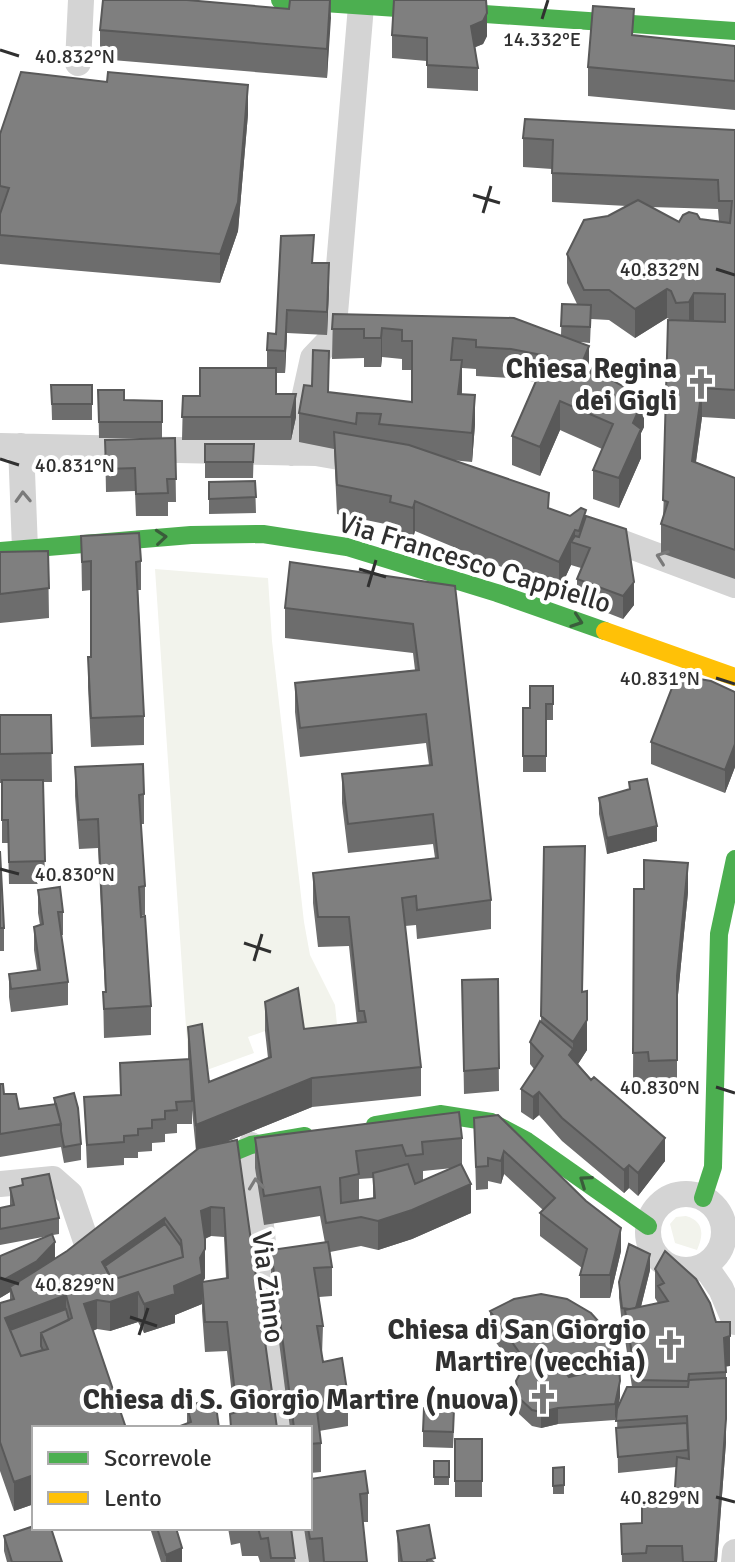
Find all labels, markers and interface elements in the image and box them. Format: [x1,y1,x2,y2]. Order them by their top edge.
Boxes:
text: 14.332°E [503,27,581,52]
text: 40.832°N [35,44,115,69]
text: 40.832°N [620,257,700,282]
place label: Chiesa Regina dei Gigli [506,352,677,418]
church icon: Chiesa Regina dei Gigli [684,367,718,401]
text: 40.831°N [35,453,115,478]
one-way arrow [15,490,32,503]
street label: Via Francesco Cappiello [334,505,615,621]
one-way arrow [155,529,168,546]
one-way arrow [656,550,670,567]
one-way arrow [569,611,583,627]
text: 40.831°N [620,666,700,691]
text: 40.830°N [35,862,115,887]
text: 40.830°N [620,1075,700,1100]
one-way arrow [579,1176,593,1191]
one-way arrow [248,1177,265,1191]
street label: Via Zinno [244,1229,292,1345]
text: 40.829°N [35,1272,115,1297]
place label: Chiesa di San Giorgio Martire (vecchia) [388,1313,646,1379]
church icon: Chiesa di San Giorgio Martire (vecchia) [653,1328,687,1362]
church icon: Chiesa di S. Giorgio Martire (nuova) [526,1382,560,1416]
place label: Chiesa di S. Giorgio Martire (nuova) [83,1383,519,1417]
legend [32,1426,312,1530]
text: Scorrevole [104,1443,212,1473]
text: Lento [104,1483,162,1513]
text: 40.829°N [620,1485,700,1510]

